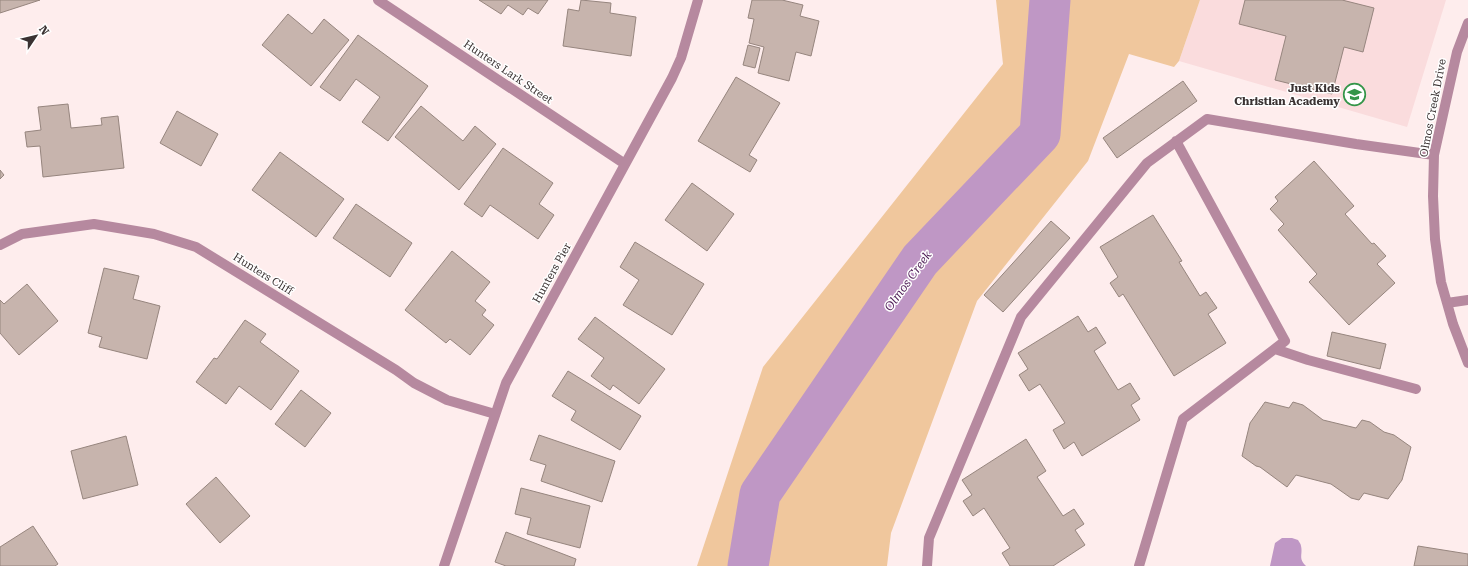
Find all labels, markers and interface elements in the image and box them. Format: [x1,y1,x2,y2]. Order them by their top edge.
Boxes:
north arrow [16,16,56,56]
text: N [36,23,52,38]
street label: Hunters Lark Street [461,37,555,107]
street label: Olmos Creek Drive [1417,58,1449,158]
school or university icon: Just Kids Christian Academy [1342,81,1368,107]
place label: Just Kids Christian Academy [1234,82,1340,108]
street label: Hunters Pier [530,240,574,305]
water label: Olmos Creek [881,248,935,314]
street label: Hunters Cliff [231,250,296,298]

